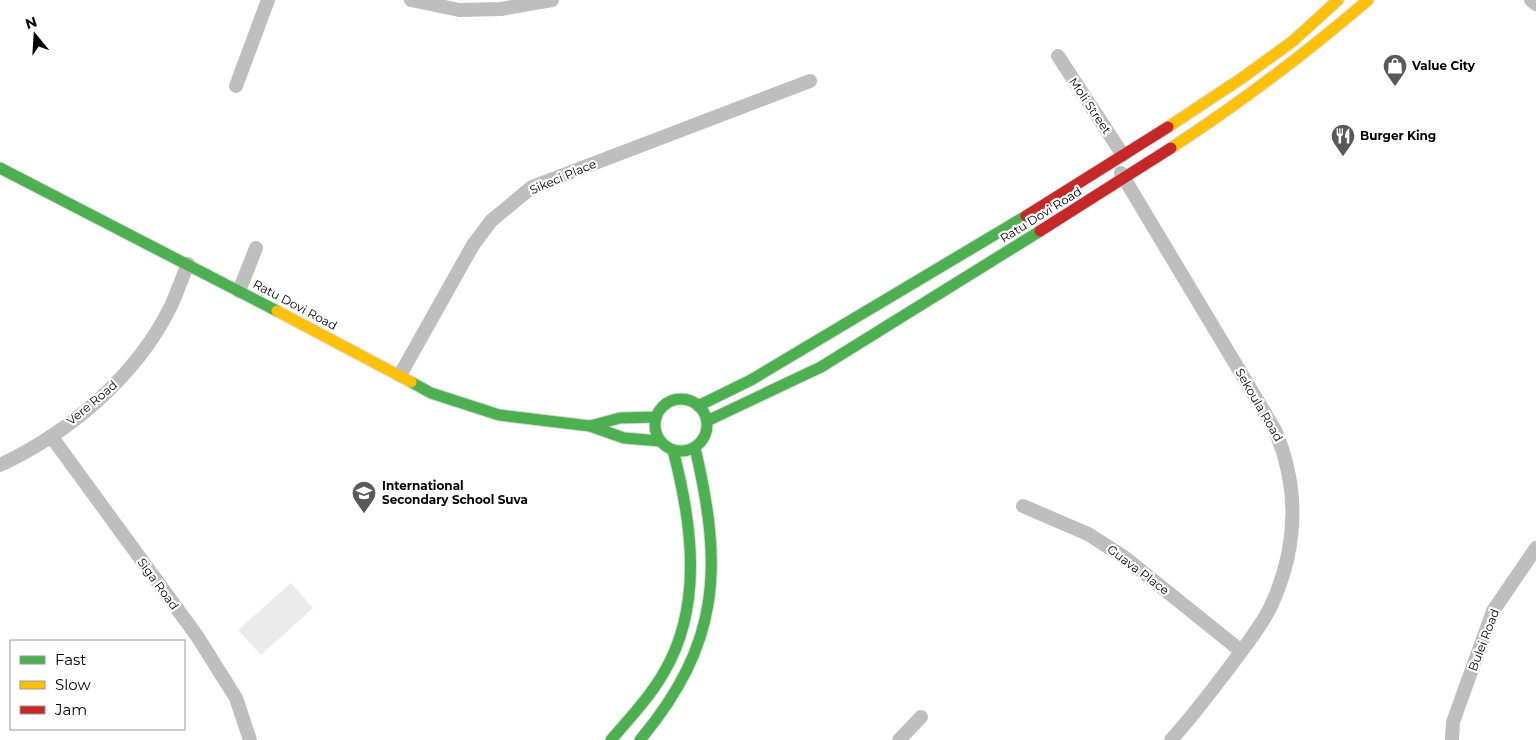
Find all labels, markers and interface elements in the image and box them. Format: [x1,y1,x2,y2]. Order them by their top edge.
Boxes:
north arrow [10,10,60,60]
text: N [23,12,39,33]
shop icon: Value City [1382,53,1408,87]
place label: Value City [1411,58,1476,73]
street label: Moli Street [1066,75,1115,137]
restaurant icon: Burger King [1330,123,1356,157]
place label: Burger King [1360,128,1436,143]
street label: Sikeci Place [527,156,598,197]
street label: Ratu Dovi Road [997,183,1084,246]
street label: Ratu Dovi Road [251,276,340,333]
street label: Sekoula Road [1232,366,1286,444]
street label: Vere Road [63,377,120,428]
place label: International Secondary School Suva [382,478,528,507]
school or university icon: International Secondary School Suva [351,480,377,514]
street label: Guava Place [1104,541,1172,598]
street label: Siga Road [135,555,182,613]
street label: Bulei Road [1465,607,1502,673]
legend [10,640,185,730]
text: Fast [55,650,86,669]
text: Slow [55,675,91,694]
text: Jam [54,700,87,719]

